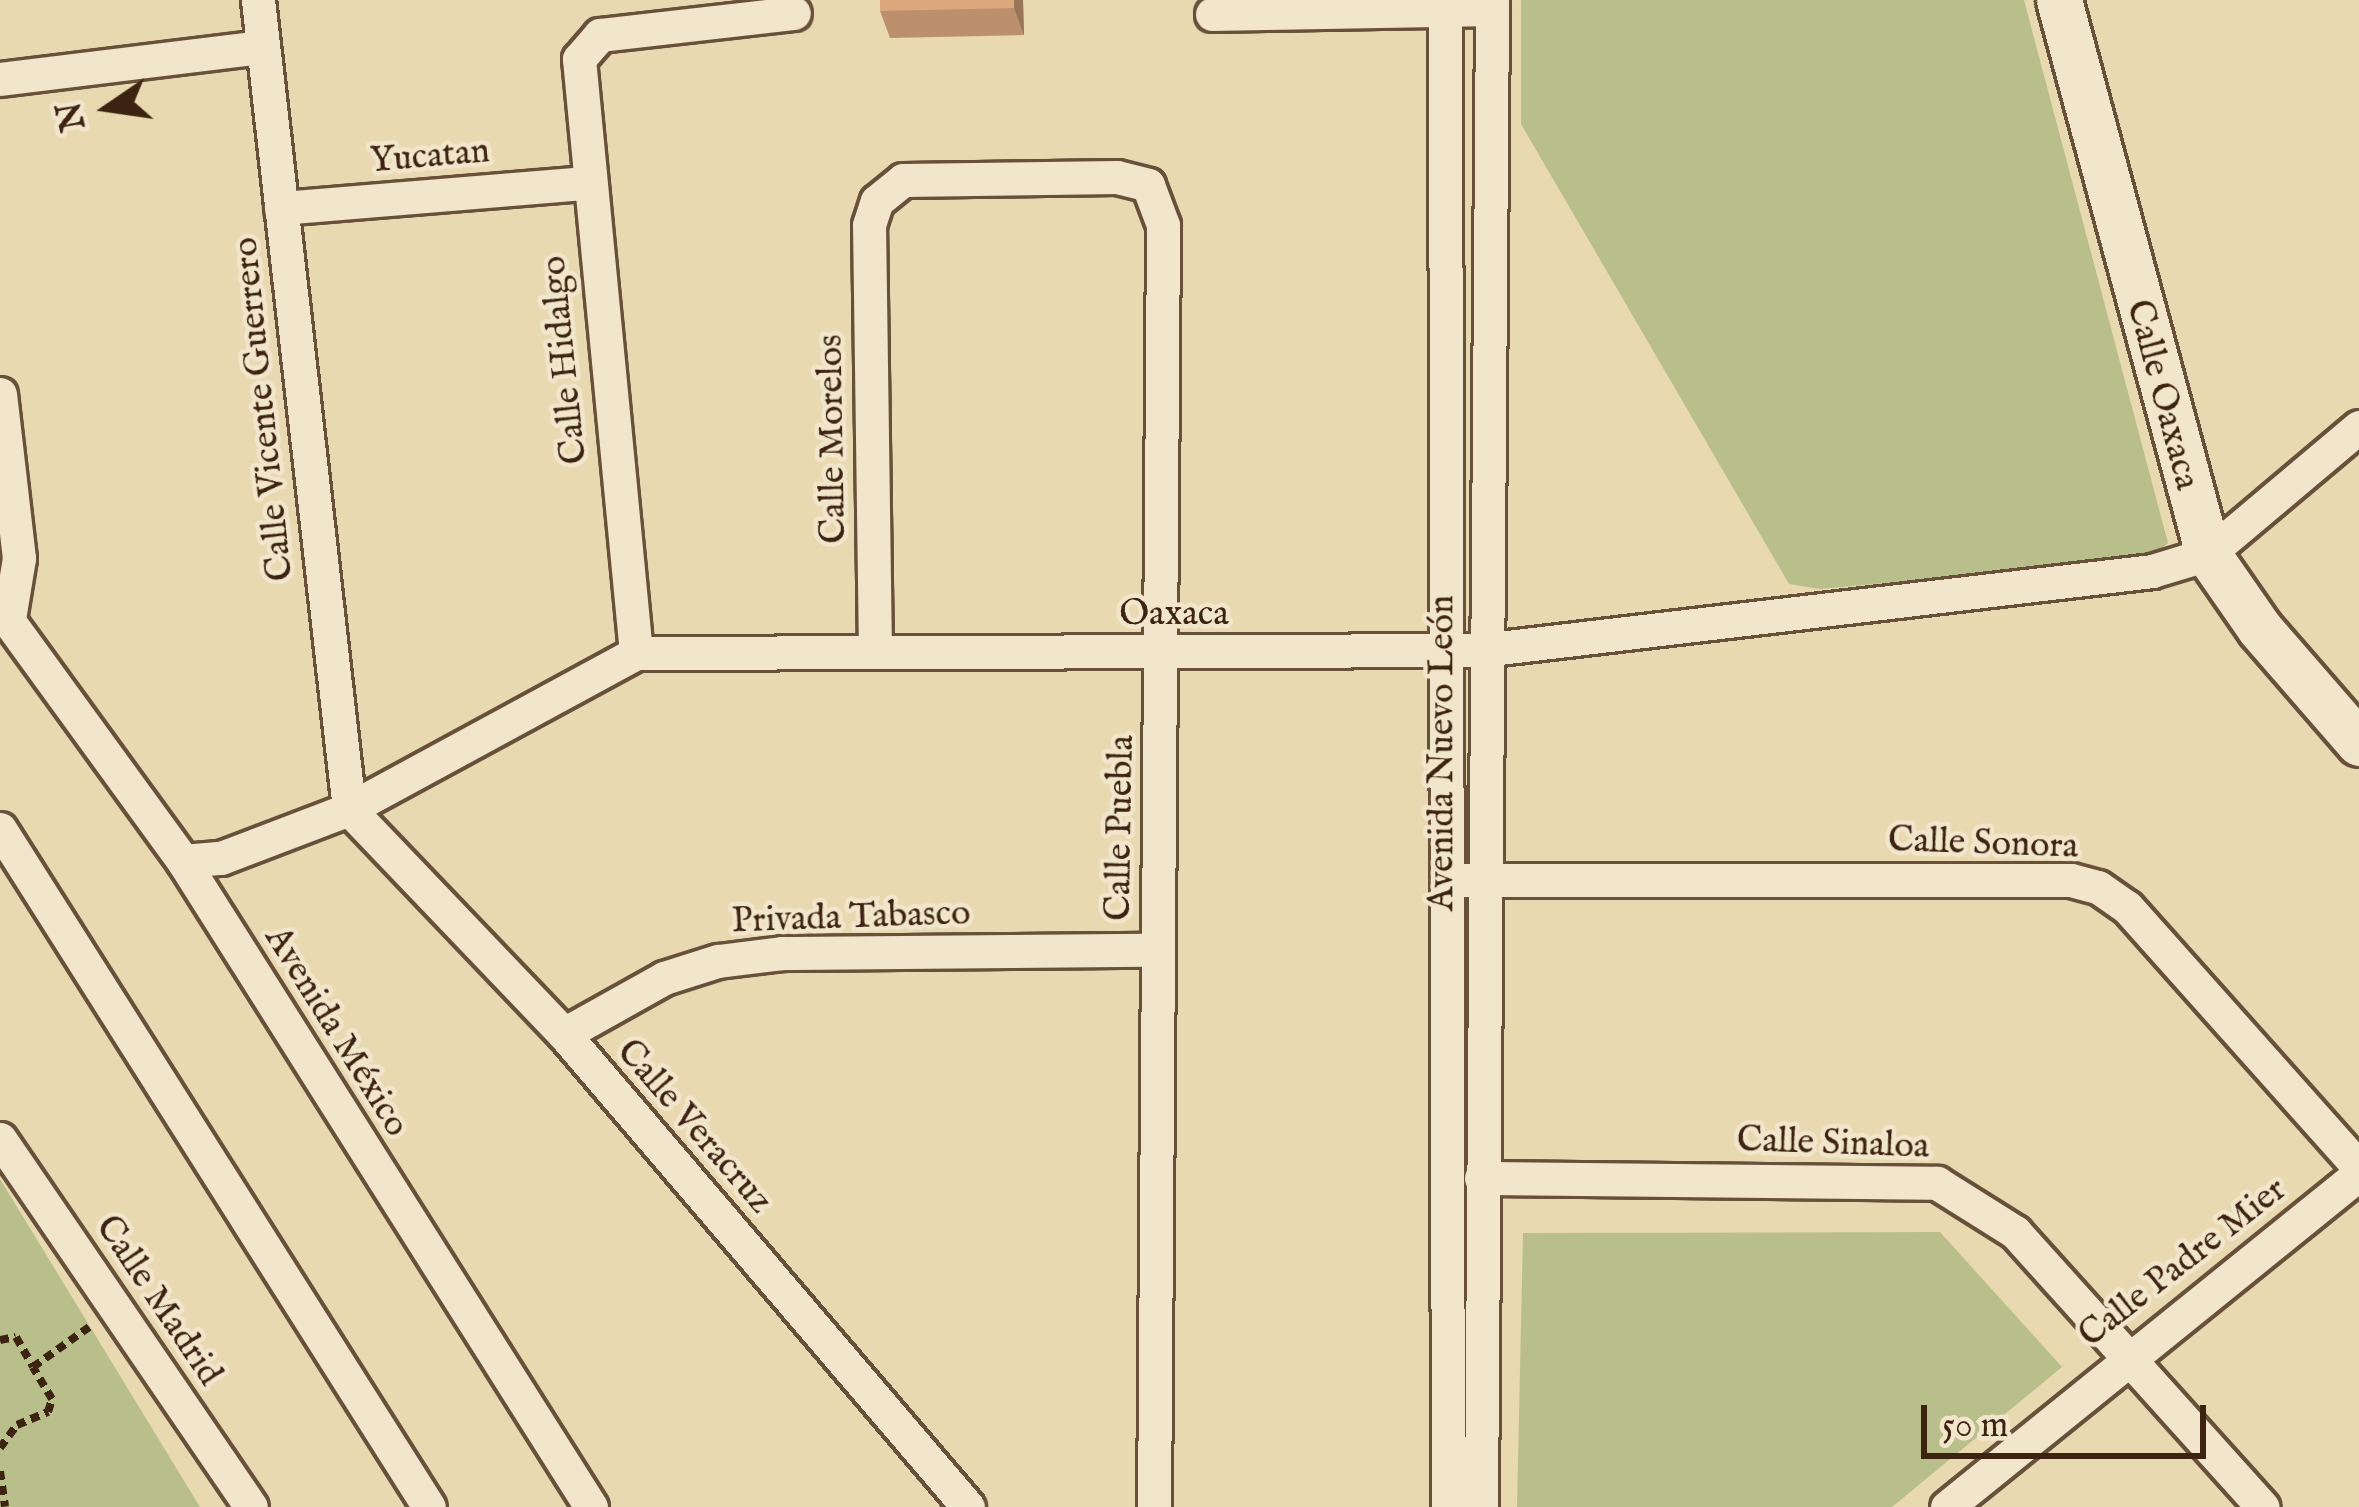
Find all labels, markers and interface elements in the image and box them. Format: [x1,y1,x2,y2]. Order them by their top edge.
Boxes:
north arrow [48,48,168,168]
text: N [49,97,97,135]
street label: Yucatan [369,130,491,184]
street label: Calle Vicente Guerrero [224,235,304,583]
street label: Calle Hidalgo [533,254,597,466]
street label: Calle Oaxaca [2116,295,2208,495]
street label: Calle Morelos [810,334,856,544]
street label: Oaxaca [1119,593,1229,637]
street label: Avenida Nuevo León [1421,595,1465,911]
street label: Calle Puebla [1098,735,1144,921]
street label: Calle Sonora [1887,819,2079,869]
street label: Privada Tabasco [731,892,971,944]
street label: Avenida México [254,919,418,1145]
street label: Calle Veracruz [607,1031,781,1223]
street label: Calle Sinaloa [1736,1119,1930,1169]
street label: Calle Padre Mier [2071,1169,2295,1357]
street label: Calle Madrid [85,1208,231,1394]
scale bar [1927,1381,2212,1455]
text: 50 m [1942,1403,2008,1449]

